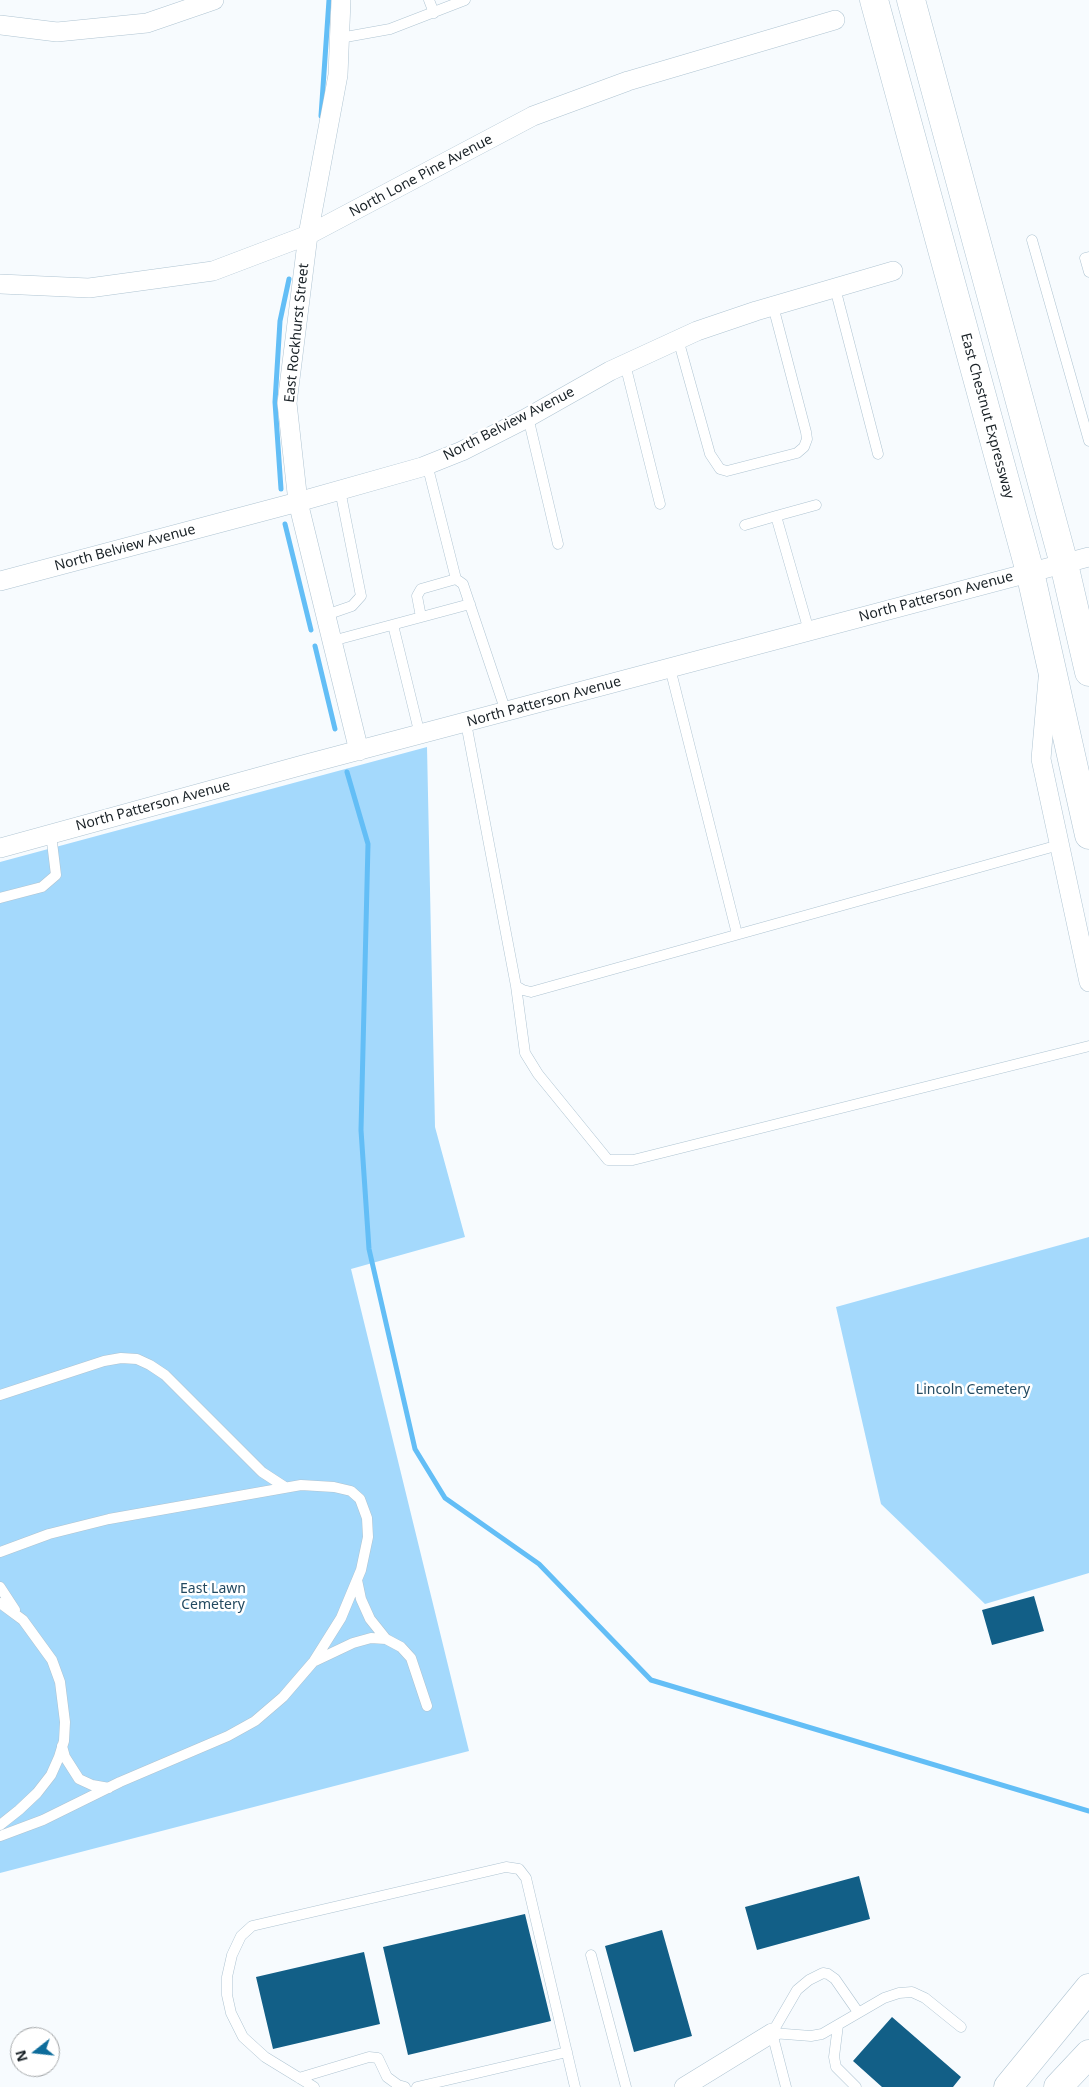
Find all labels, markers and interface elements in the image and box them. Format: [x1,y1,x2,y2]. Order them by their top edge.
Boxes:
street label: North Lone Pine Avenue [347,131,495,221]
street label: East Rockhurst Street [281,263,313,403]
street label: East Chestnut Expressway [957,331,1017,501]
street label: North Belview Avenue [441,384,577,464]
street label: North Belview Avenue [53,521,197,575]
street label: North Patterson Avenue [857,568,1015,626]
street label: North Patterson Avenue [465,673,623,731]
street label: North Patterson Avenue [74,777,232,835]
park label: Lincoln Cemetery [916,1382,1030,1398]
park label: East Lawn Cemetery [180,1581,246,1614]
north arrow [10,2027,60,2077]
text: N [10,2048,32,2064]

